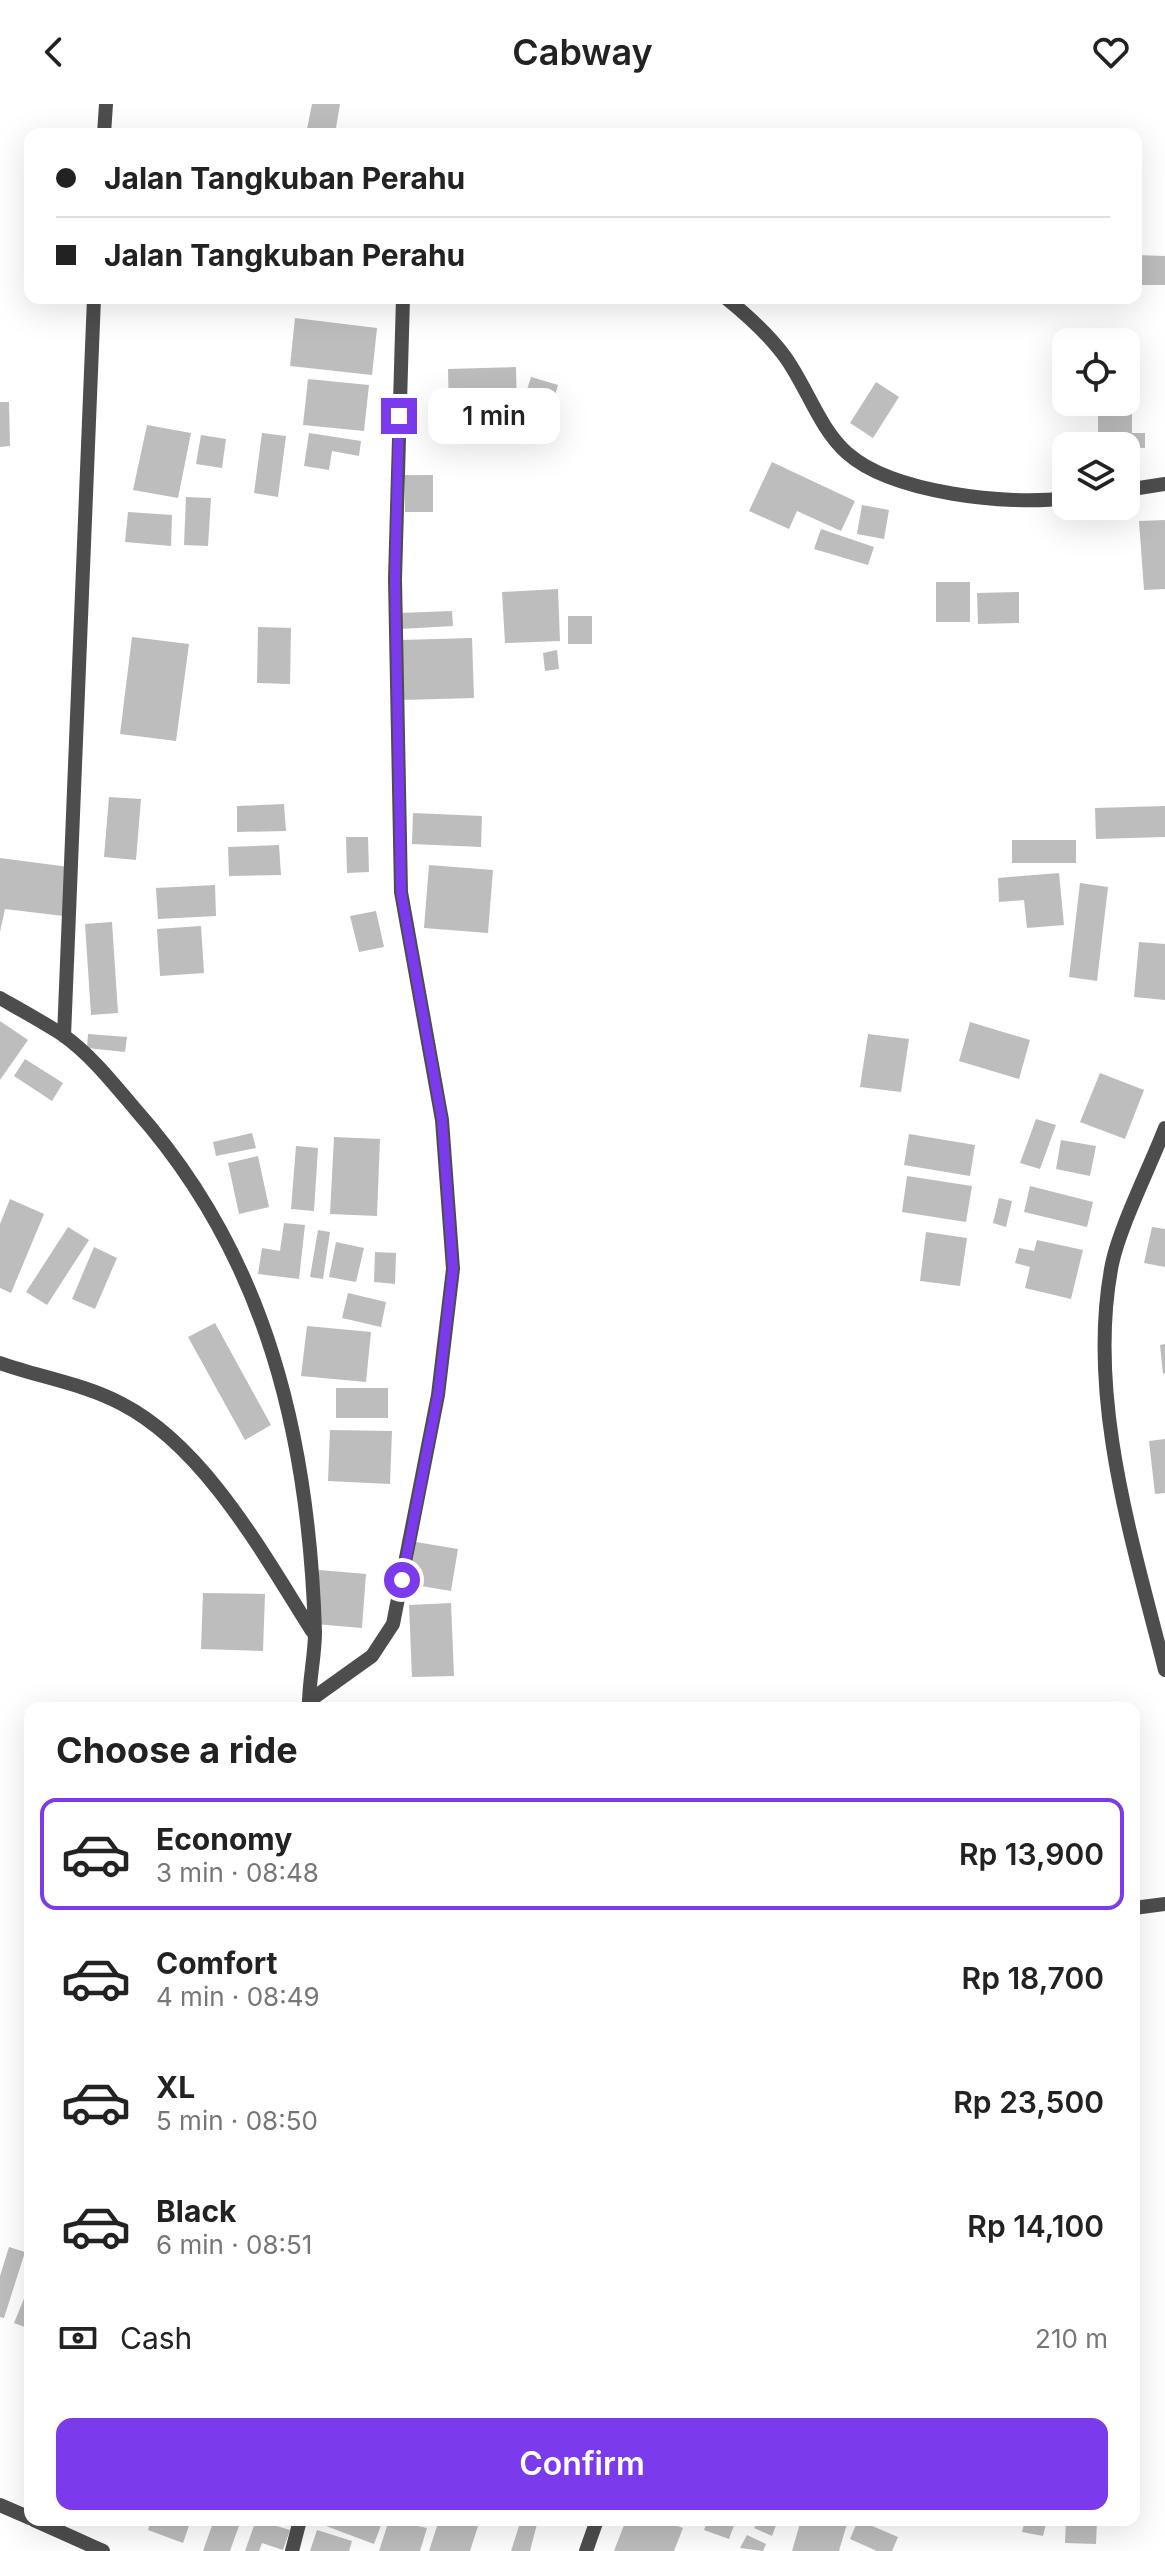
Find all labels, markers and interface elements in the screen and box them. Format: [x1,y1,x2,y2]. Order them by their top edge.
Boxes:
icon: back [32,30,76,74]
text: Cabway [512,30,653,74]
icon: heart [1089,30,1133,74]
text: Jalan Tangkuban Perahu [104,160,465,196]
text: Jalan Tangkuban Perahu [104,237,465,273]
map controls [1052,328,1140,520]
button: locate [1052,328,1140,416]
callout: 1 min [427,388,559,444]
route end [381,398,417,434]
text: 1 min [462,400,526,431]
button: layers [1052,432,1140,520]
route start [384,1562,420,1598]
text: Choose a ride [56,1728,298,1772]
icon: car [60,1818,132,1890]
text: Economy [156,1821,292,1857]
text: Rp 13,900 [959,1836,1104,1872]
text: 3 min · 08:48 [156,1857,319,1888]
icon: car [60,1942,132,2014]
text: Comfort [156,1945,277,1981]
text: Rp 18,700 [962,1960,1104,1996]
text: 4 min · 08:49 [156,1981,320,2012]
icon: car [60,2066,132,2138]
text: XL [156,2069,195,2105]
text: Rp 23,500 [953,2084,1104,2120]
text: 5 min · 08:50 [156,2105,318,2136]
icon: car [60,2190,132,2262]
text: Black [156,2193,236,2229]
text: Rp 14,100 [967,2208,1104,2244]
text: 6 min · 08:51 [156,2229,312,2260]
icon: cash [56,2316,100,2360]
text: Cash [120,2320,192,2356]
text: 210 m [1035,2323,1108,2354]
button: Confirm [56,2418,1108,2510]

